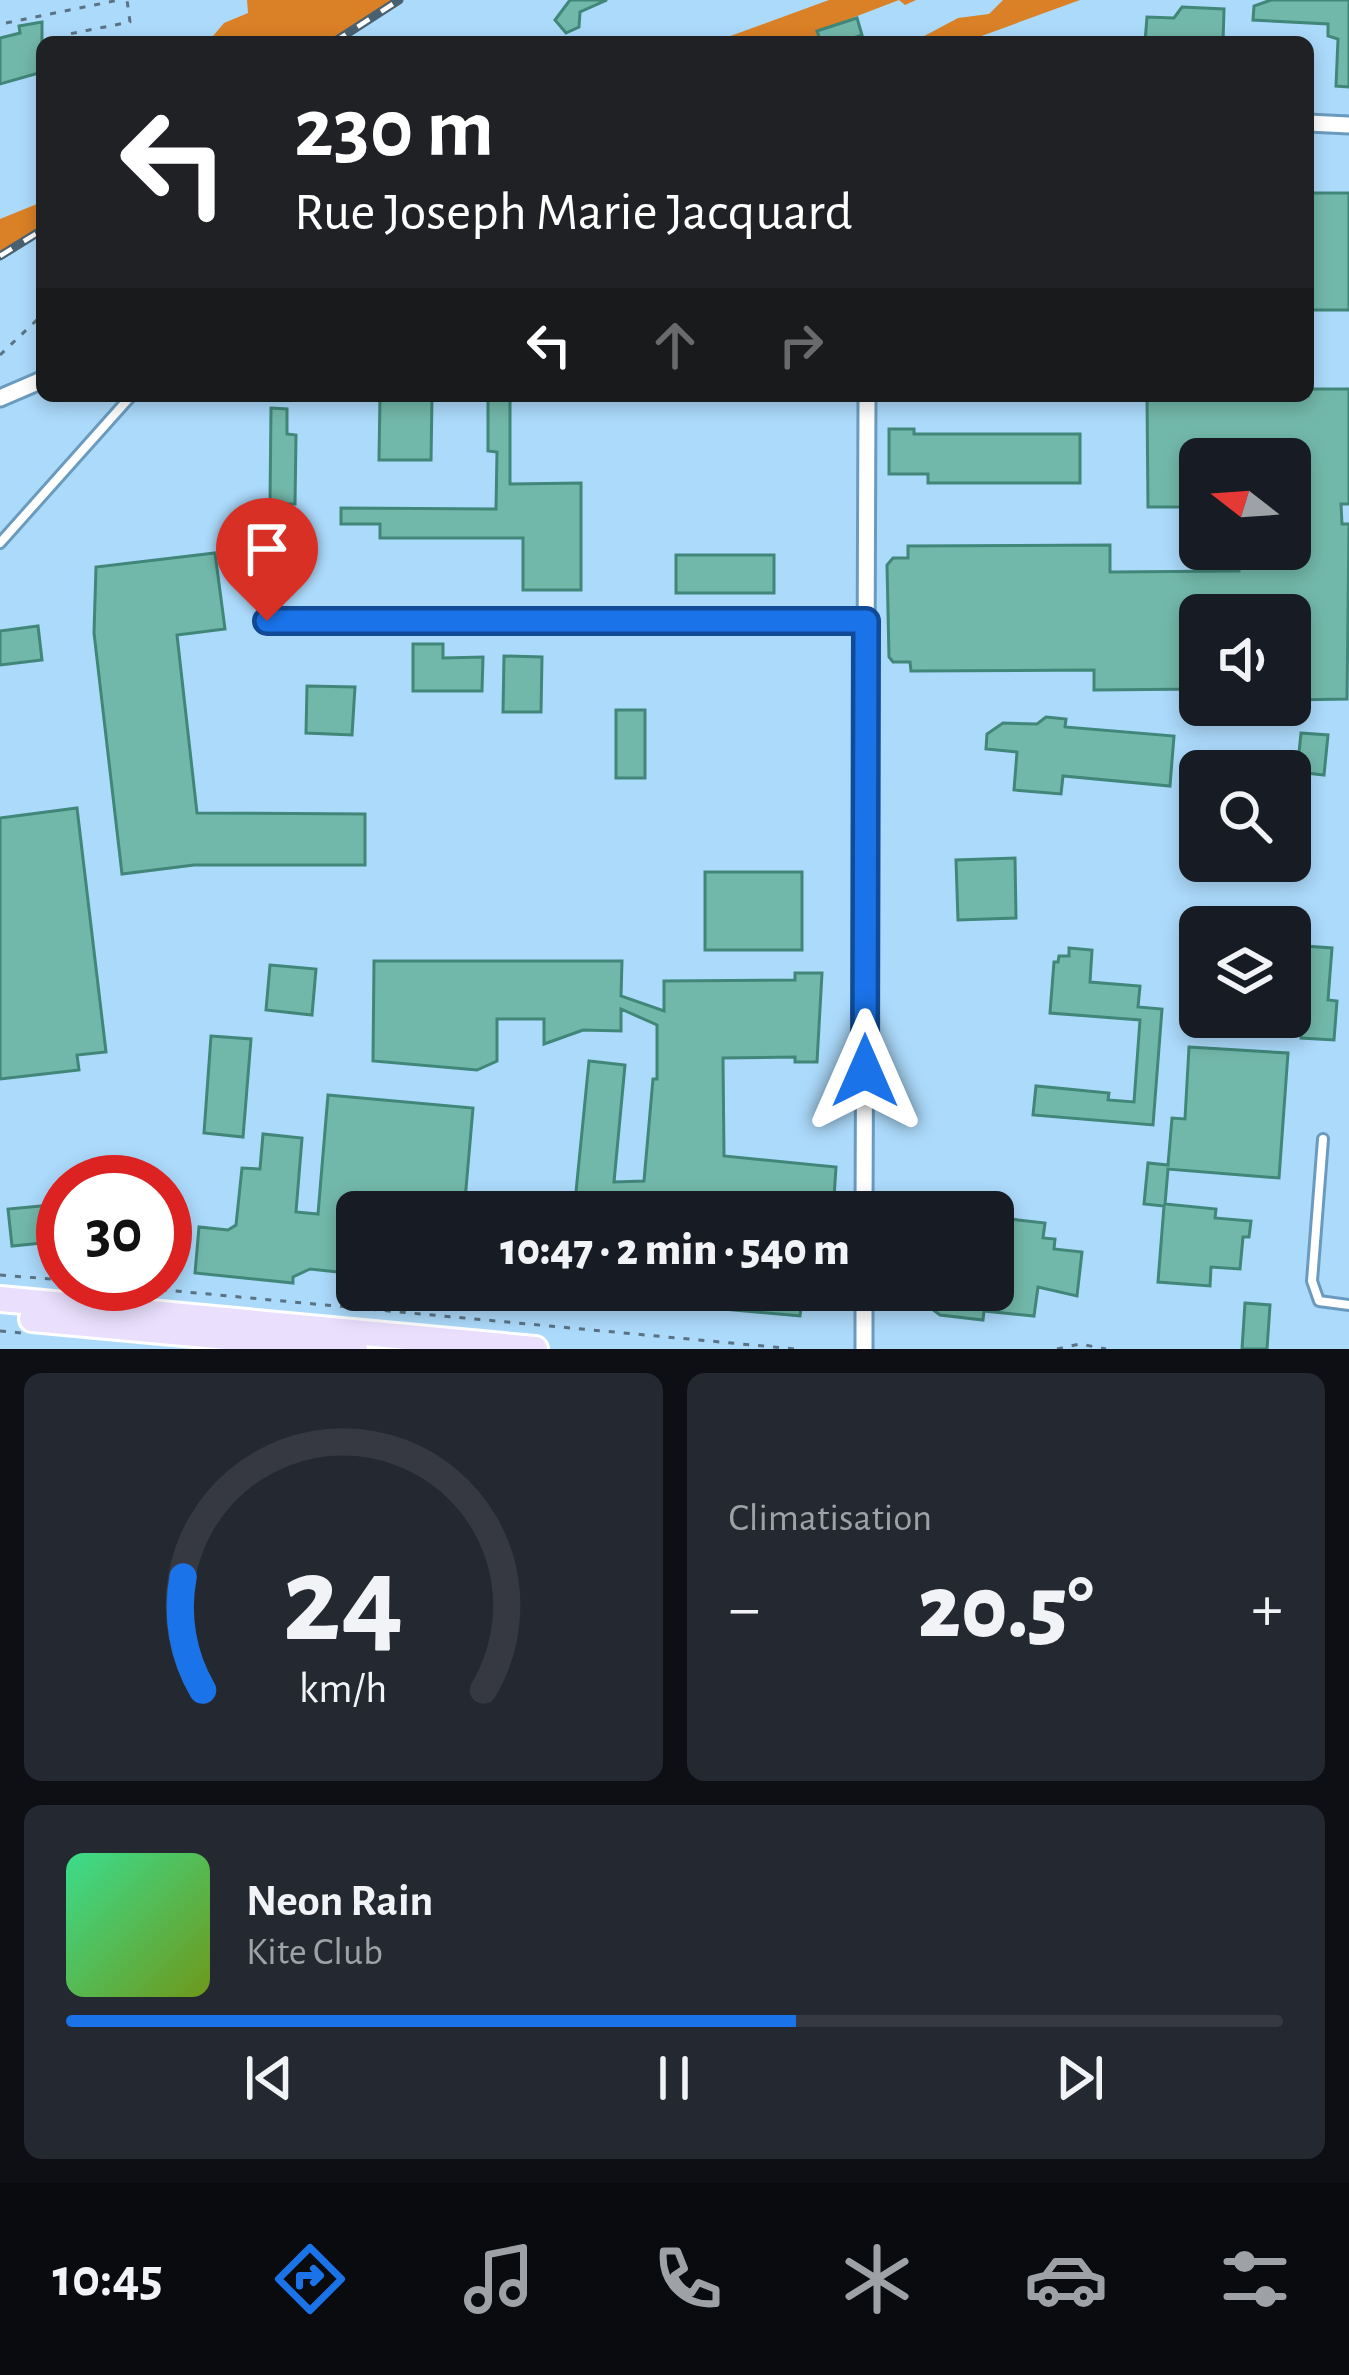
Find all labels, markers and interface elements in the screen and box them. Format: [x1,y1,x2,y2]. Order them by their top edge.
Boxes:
icon: left [96,84,252,240]
text: 230 m [294,88,494,172]
text: Rue Joseph Marie Jacquard [294,186,853,240]
icon: left [516,312,582,378]
icon: ahead [642,312,708,378]
icon: right [768,312,834,378]
north arrow [1179,438,1311,570]
map controls [1179,438,1311,1038]
pin [216,498,318,621]
icon: arrive [234,516,300,582]
button: sound [1179,594,1311,726]
button: search [1179,750,1311,882]
button: layers [1179,906,1311,1038]
position arrow [802,1008,928,1134]
speed limit sign: 30 [36,1155,192,1311]
text: 10:47 · 2 min · 540 m [500,1228,850,1273]
text: Climatisation [729,1499,932,1538]
text: 24 [282,1539,404,1664]
text: 20.5° [918,1564,1094,1654]
text: − [729,1576,760,1642]
text: + [1251,1576,1283,1642]
text: km/h [299,1668,387,1711]
text: Neon Rain [246,1879,433,1924]
text: Kite Club [246,1933,383,1972]
icon: previous [236,2045,302,2111]
icon: pause [641,2045,707,2111]
icon: next [1047,2045,1113,2111]
icon: directions [268,2237,352,2321]
icon: music [457,2237,541,2321]
icon: phone [646,2237,730,2321]
icon: climate [835,2237,919,2321]
icon: car [1024,2237,1108,2321]
icon: filters [1213,2237,1297,2321]
text: 10:45 [52,2252,163,2306]

